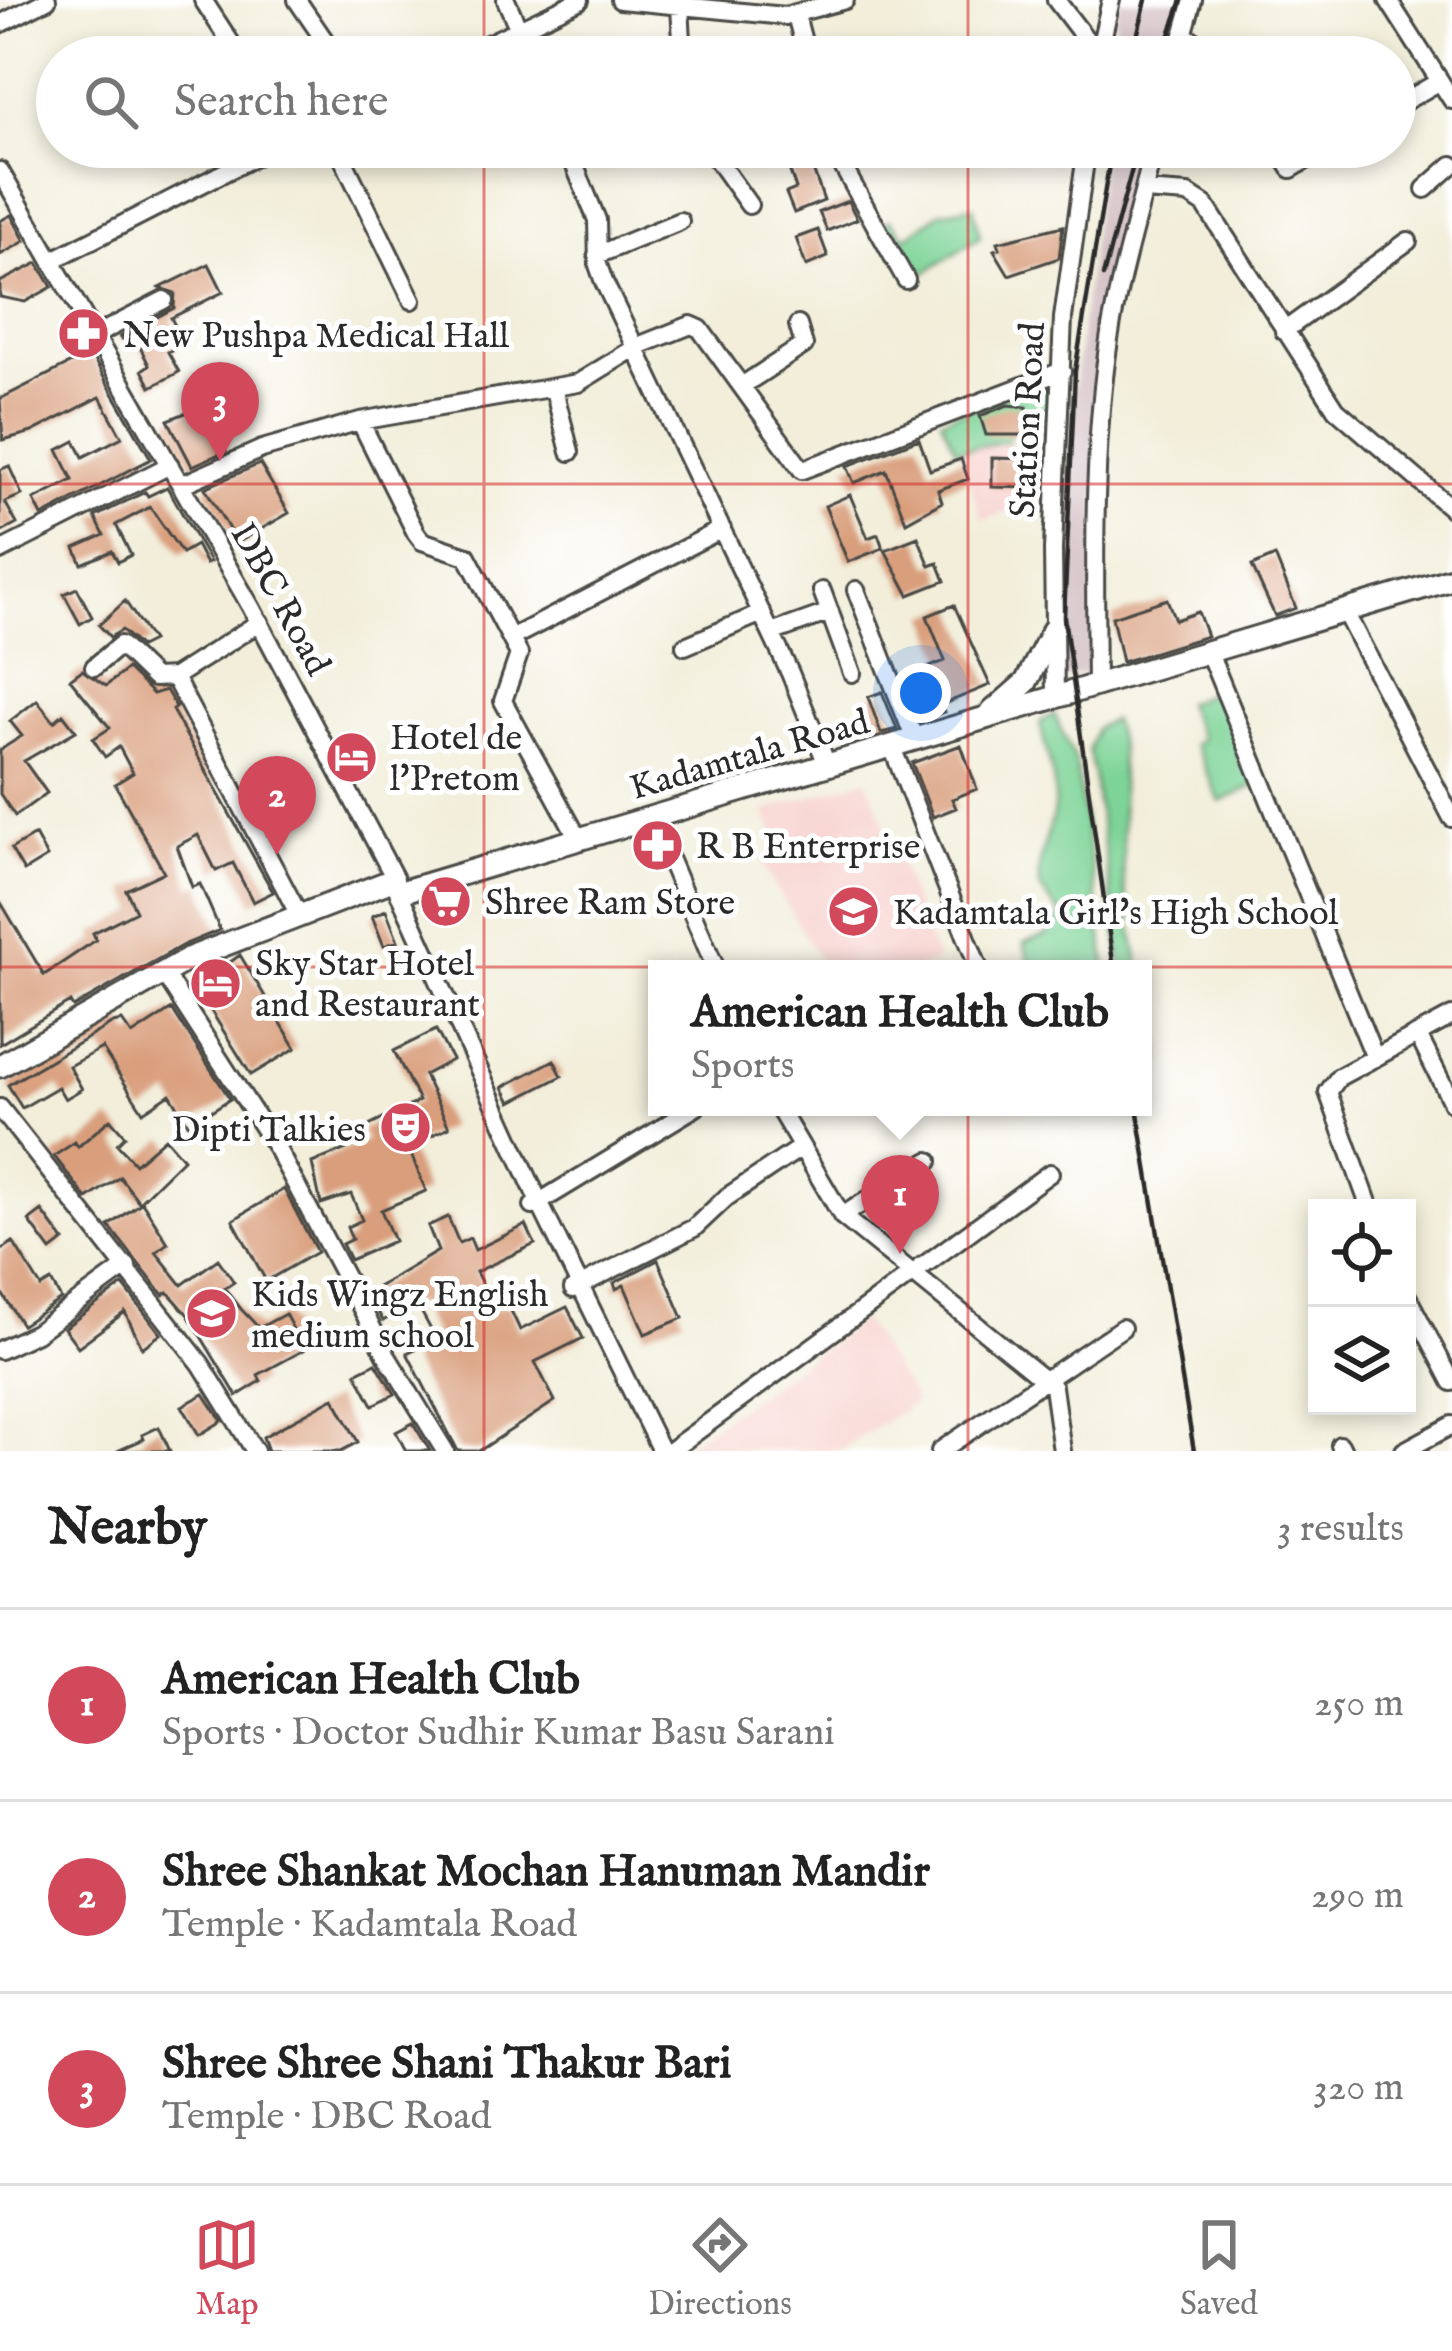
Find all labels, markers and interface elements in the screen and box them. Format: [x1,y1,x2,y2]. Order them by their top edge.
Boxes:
search box [36,36,1416,168]
icon: search [78,69,144,135]
text: Search here [174,74,388,131]
pharmacy icon: New Pushpa Medical Hall [56,306,112,362]
place label: New Pushpa Medical Hall [123,314,509,360]
street label: Station Road [1001,320,1057,519]
pin: 3 [181,362,259,461]
street label: DBC Road [219,515,340,684]
your location [891,663,951,723]
street label: Kadamtala Road [625,700,875,812]
place label: Hotel de l'Pretom [390,716,522,803]
hotel icon: Hotel de l'Pretom [323,729,379,785]
pin: 2 [238,756,316,855]
pharmacy icon: R B Enterprise [629,817,685,873]
place label: R B Enterprise [696,825,920,871]
supermarket icon: Shree Ram Store [418,873,474,929]
place label: Shree Ram Store [485,881,735,927]
school or university icon: Kadamtala Girl's High School [826,883,882,939]
place label: Kadamtala Girl's High School [893,891,1338,937]
place label: Sky Star Hotel and Restaurant [255,942,480,1029]
hotel icon: Sky Star Hotel and Restaurant [188,955,244,1011]
popup [648,960,1152,1116]
text: American Health Club [691,985,1109,1042]
text: Sports [691,1042,794,1091]
theatre icon: Dipti Talkies [377,1100,433,1156]
place label: Dipti Talkies [171,1108,366,1154]
pin: 1 [861,1155,939,1254]
map controls [1308,1199,1416,1415]
button: locate [1308,1199,1416,1307]
place label: Kids Wingz English medium school [251,1273,548,1360]
school or university icon: Kids Wingz English medium school [184,1286,240,1342]
button: layers [1308,1307,1416,1415]
text: Nearby [48,1497,207,1562]
text: 3 results [1277,1505,1404,1554]
text: American Health Club [162,1652,580,1709]
text: 1 [80,1680,94,1729]
text: 250 m [1314,1680,1404,1729]
text: Sports · Doctor Sudhir Kumar Basu Sarani [162,1709,835,1758]
text: Shree Shankat Mochan Hanuman Mandir [162,1844,930,1901]
text: 2 [78,1872,96,1921]
text: 290 m [1311,1872,1404,1921]
text: Temple · Kadamtala Road [162,1901,577,1950]
text: Shree Shree Shani Thakur Bari [162,2036,732,2093]
text: 3 [80,2064,94,2113]
text: 320 m [1313,2064,1404,2113]
text: Temple · DBC Road [162,2093,491,2142]
tab: Map [194,2212,260,2326]
tab: Directions [648,2212,792,2326]
tab: Saved [1180,2212,1258,2326]

